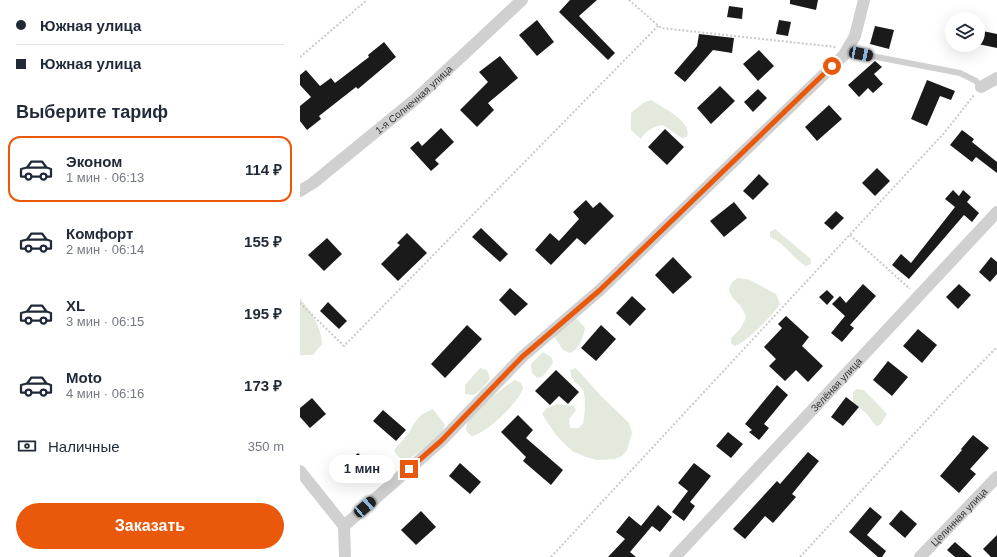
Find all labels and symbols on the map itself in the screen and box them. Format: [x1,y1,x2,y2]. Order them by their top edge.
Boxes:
car [848,46,874,62]
route start [823,57,841,75]
street label: 1-я Солнечная улица [373,63,455,136]
street label: Зелёная улица [809,355,864,414]
callout: 1 мин [329,455,395,483]
route end [400,460,418,478]
street label: Целинная улица [929,485,990,548]
car [352,495,378,519]

